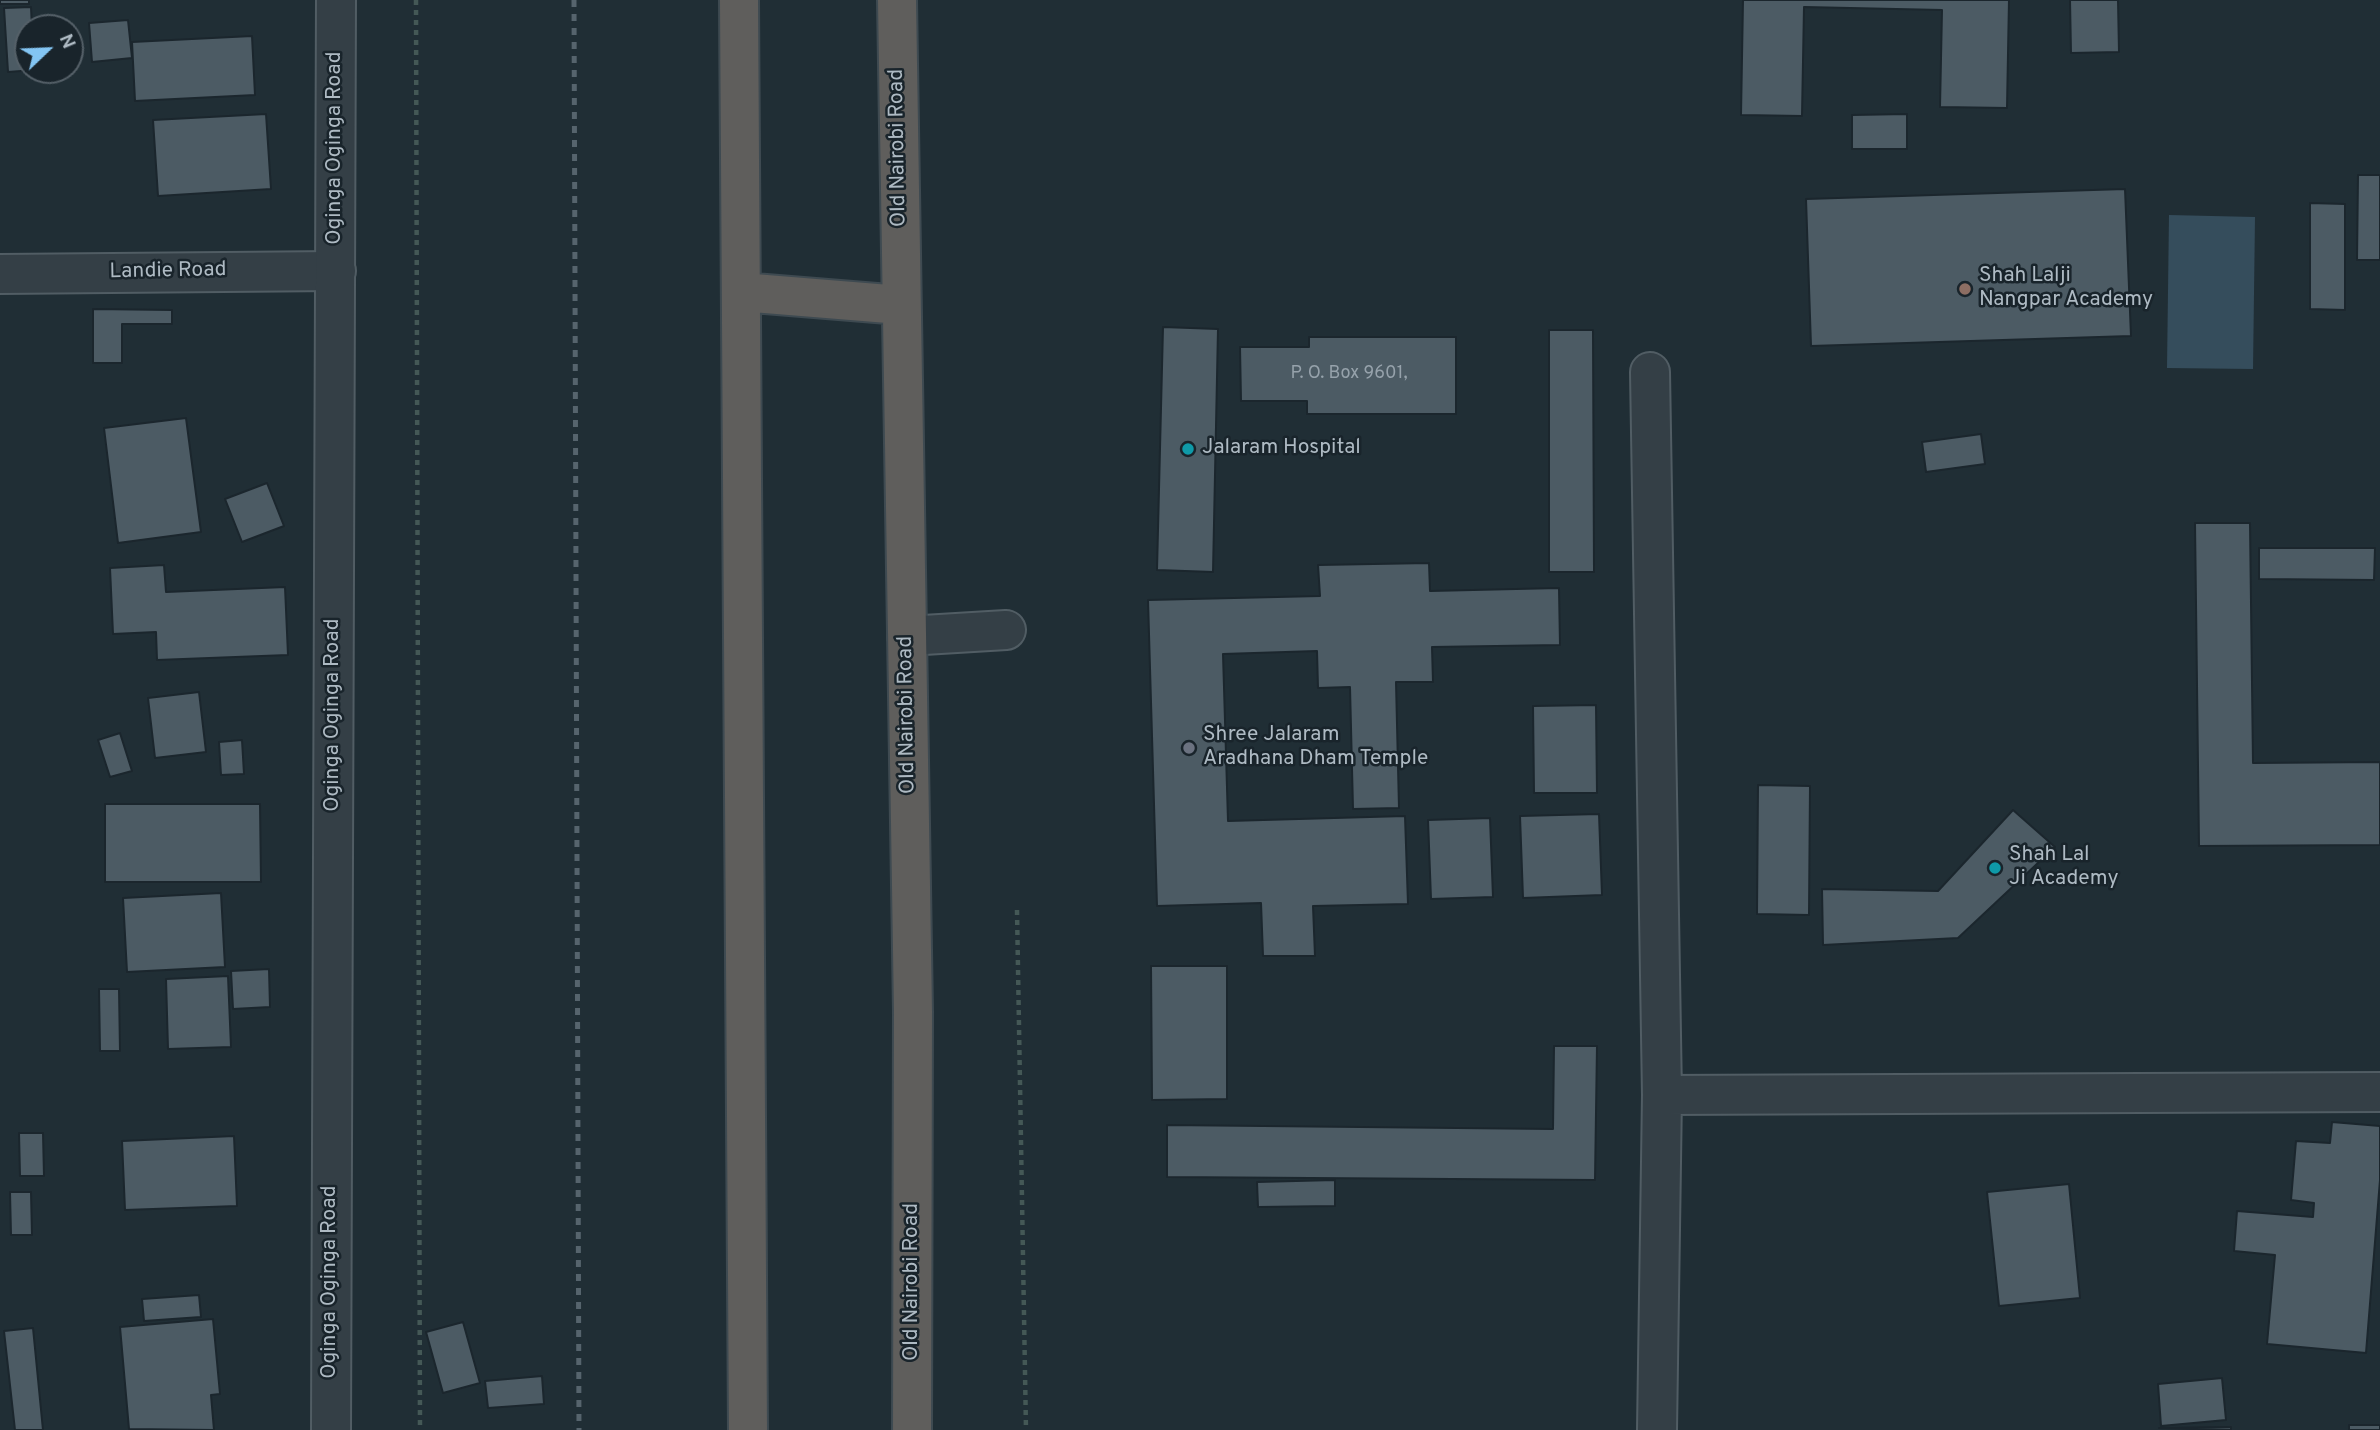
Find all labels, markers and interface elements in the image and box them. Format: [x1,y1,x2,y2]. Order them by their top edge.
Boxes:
north arrow [14,14,84,84]
text: N [53,31,80,53]
street label: Oginga Oginga Road [323,51,349,245]
street label: Old Nairobi Road [885,69,913,227]
street label: Landie Road [109,258,227,286]
place label: Shah Lalji Nangpar Academy [1979,264,2153,314]
marker: Shah Lalji Nangpar Academy [1957,281,1973,297]
house number: P. O. Box 9601, [1290,363,1408,385]
place label: Jalaram Hospital [1202,436,1361,462]
marker: Jalaram Hospital [1180,441,1196,457]
street label: Oginga Oginga Road [321,618,347,812]
street label: Old Nairobi Road [894,636,922,794]
place label: Shree Jalaram Aradhana Dham Temple [1203,723,1428,773]
marker: Shree Jalaram Aradhana Dham Temple [1181,740,1197,756]
place label: Shah Lal Ji Academy [2009,843,2119,893]
marker: Shah Lal Ji Academy [1987,860,2003,876]
street label: Oginga Oginga Road [318,1185,344,1379]
street label: Old Nairobi Road [900,1203,926,1361]

